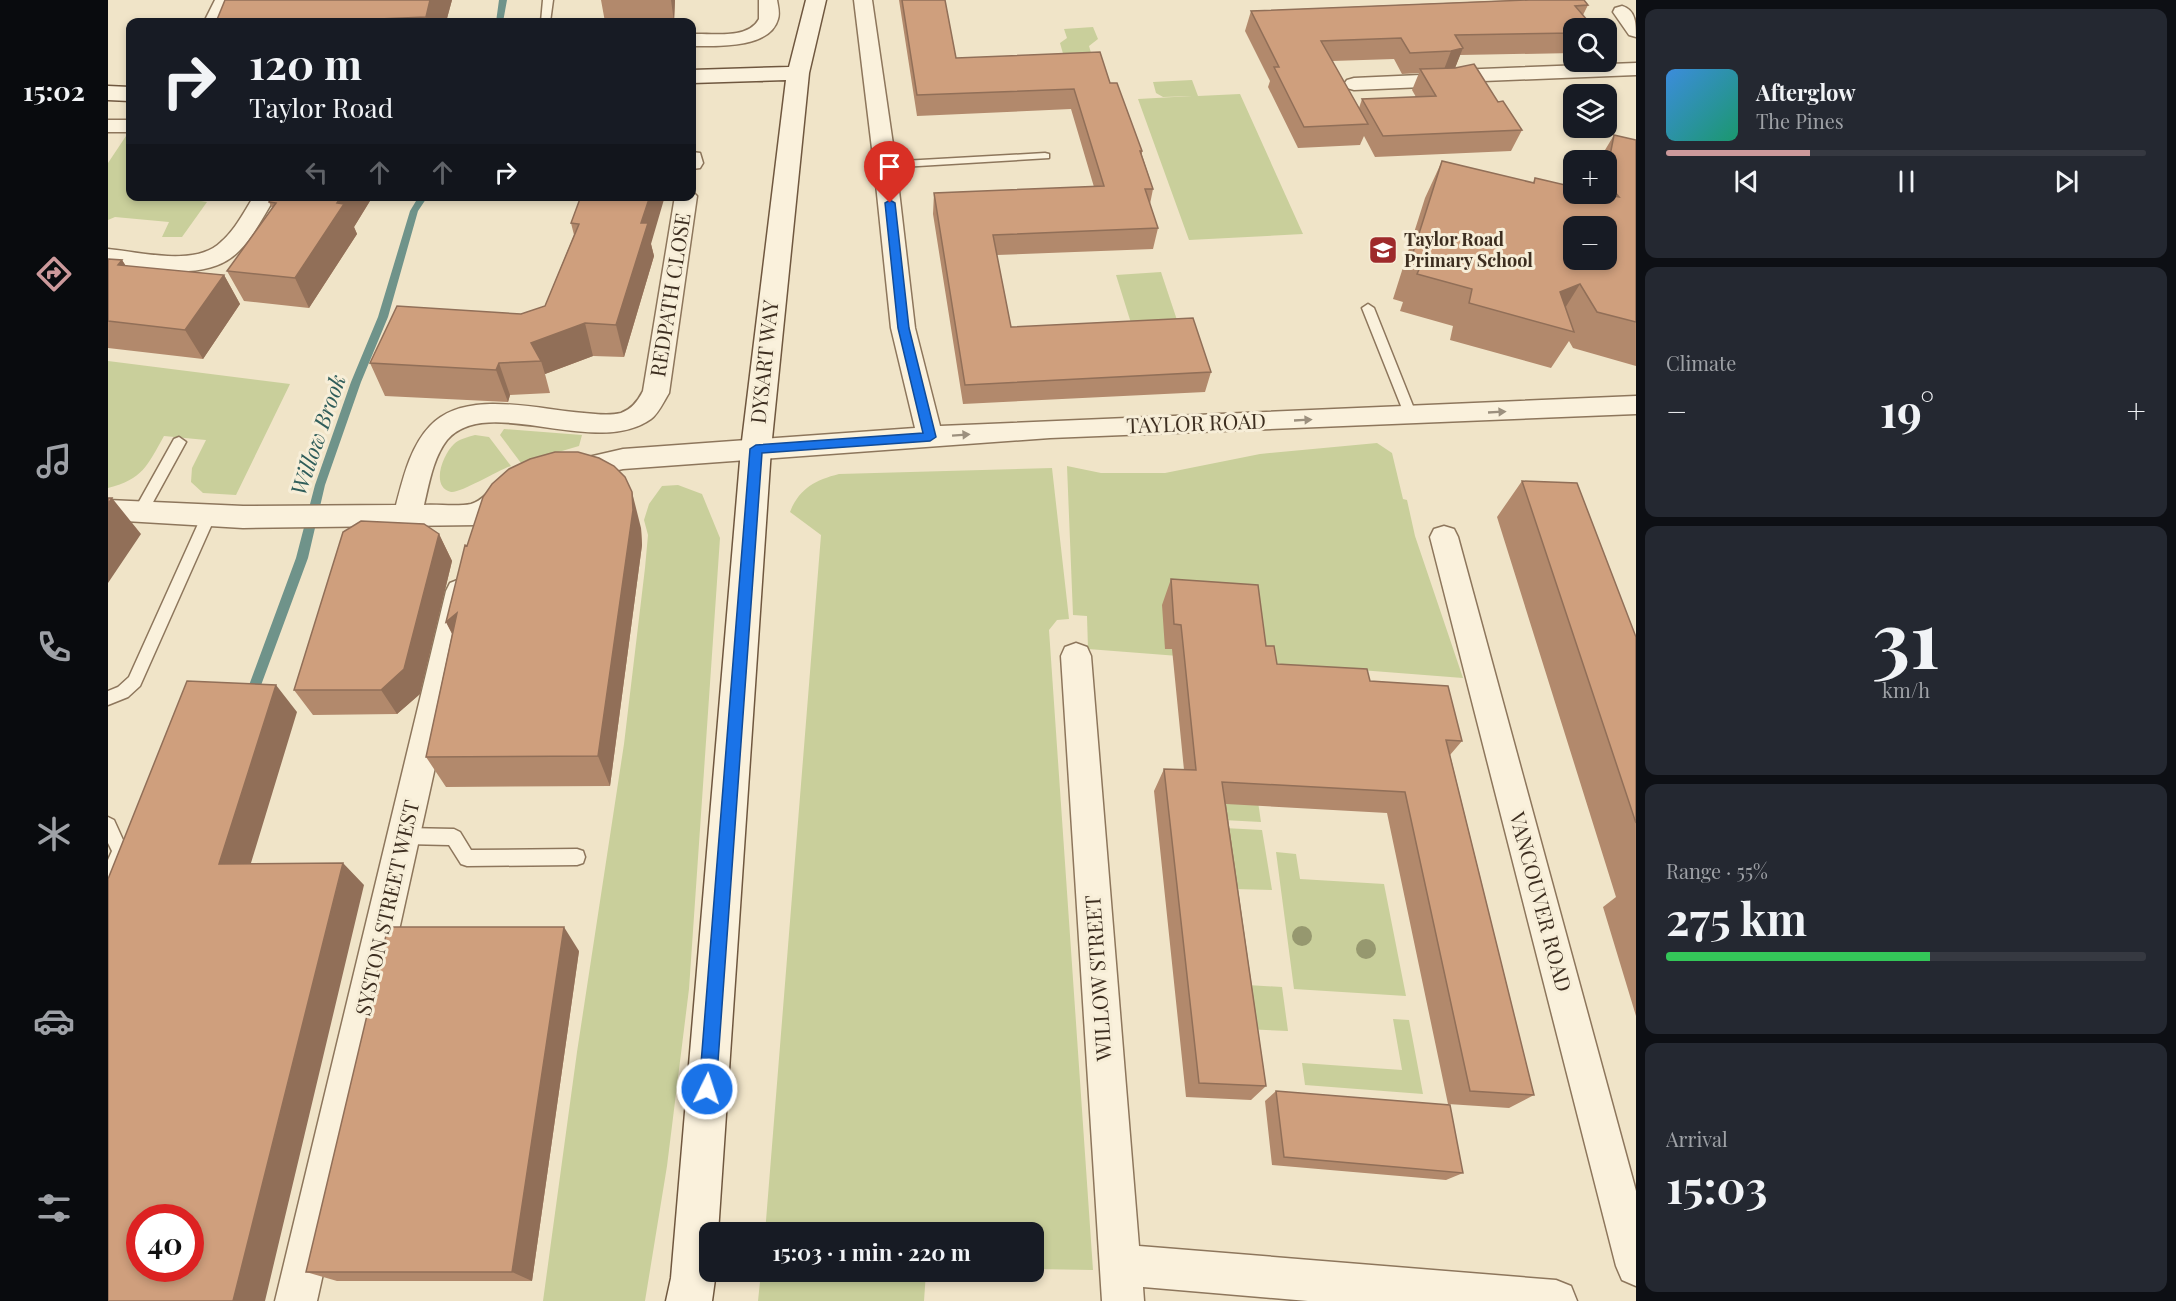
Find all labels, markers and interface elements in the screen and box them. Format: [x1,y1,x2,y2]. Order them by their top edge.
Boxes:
map controls [1563,18,1617,270]
button: search [1563,18,1617,72]
text: 120 m [249,35,362,91]
icon: right [150,42,228,120]
text: 15:02 [23,72,85,108]
text: Afterglow [1756,77,1856,107]
button: layers [1563,84,1617,138]
text: Taylor Road [249,89,393,125]
text: The Pines [1756,107,1844,134]
pin [864,141,915,203]
icon: arrive [873,150,906,183]
button: + [1563,150,1617,204]
icon: left [300,156,333,189]
icon: ahead [363,156,396,189]
icon: ahead [426,156,459,189]
icon: right [489,156,522,189]
icon: previous [1730,165,1763,198]
icon: pause [1890,165,1923,198]
icon: next [2050,165,2083,198]
street label: REDPATH CLOSE [642,211,696,379]
button: − [1563,216,1617,270]
place label: Taylor Road Primary School [1404,227,1533,272]
school or university icon: Taylor Road Primary School [1367,234,1399,266]
icon: directions [33,253,75,295]
street label: DYSART WAY [743,298,783,425]
text: Climate [1666,349,1736,376]
water label: Willow Brook [282,370,352,499]
text: 19° [1880,379,1934,439]
text: − [1666,388,1687,432]
text: + [2127,388,2146,432]
street label: TAYLOR ROAD [1126,406,1266,438]
one-way arrow [1488,407,1507,416]
one-way arrow [1293,416,1312,425]
one-way arrow [951,430,970,440]
icon: music [33,440,75,482]
text: 31 [1872,585,1940,689]
icon: phone [33,626,75,668]
text: km/h [1882,676,1930,703]
street label: SYSTON STREET WEST [348,797,424,1018]
street label: VANCOUVER ROAD [1504,808,1579,994]
icon: climate [33,813,75,855]
text: Range · 55% [1666,857,1768,884]
text: 275 km [1666,887,1807,947]
street label: WILLOW STREET [1077,894,1117,1063]
icon: car [33,1000,75,1042]
position arrow [675,1057,739,1121]
text: Arrival [1666,1125,1728,1152]
text: 15:03 [1666,1155,1767,1215]
icon: filters [33,1187,75,1229]
speed limit sign: 40 [126,1204,204,1282]
text: 15:03 · 1 min · 220 m [772,1237,971,1267]

